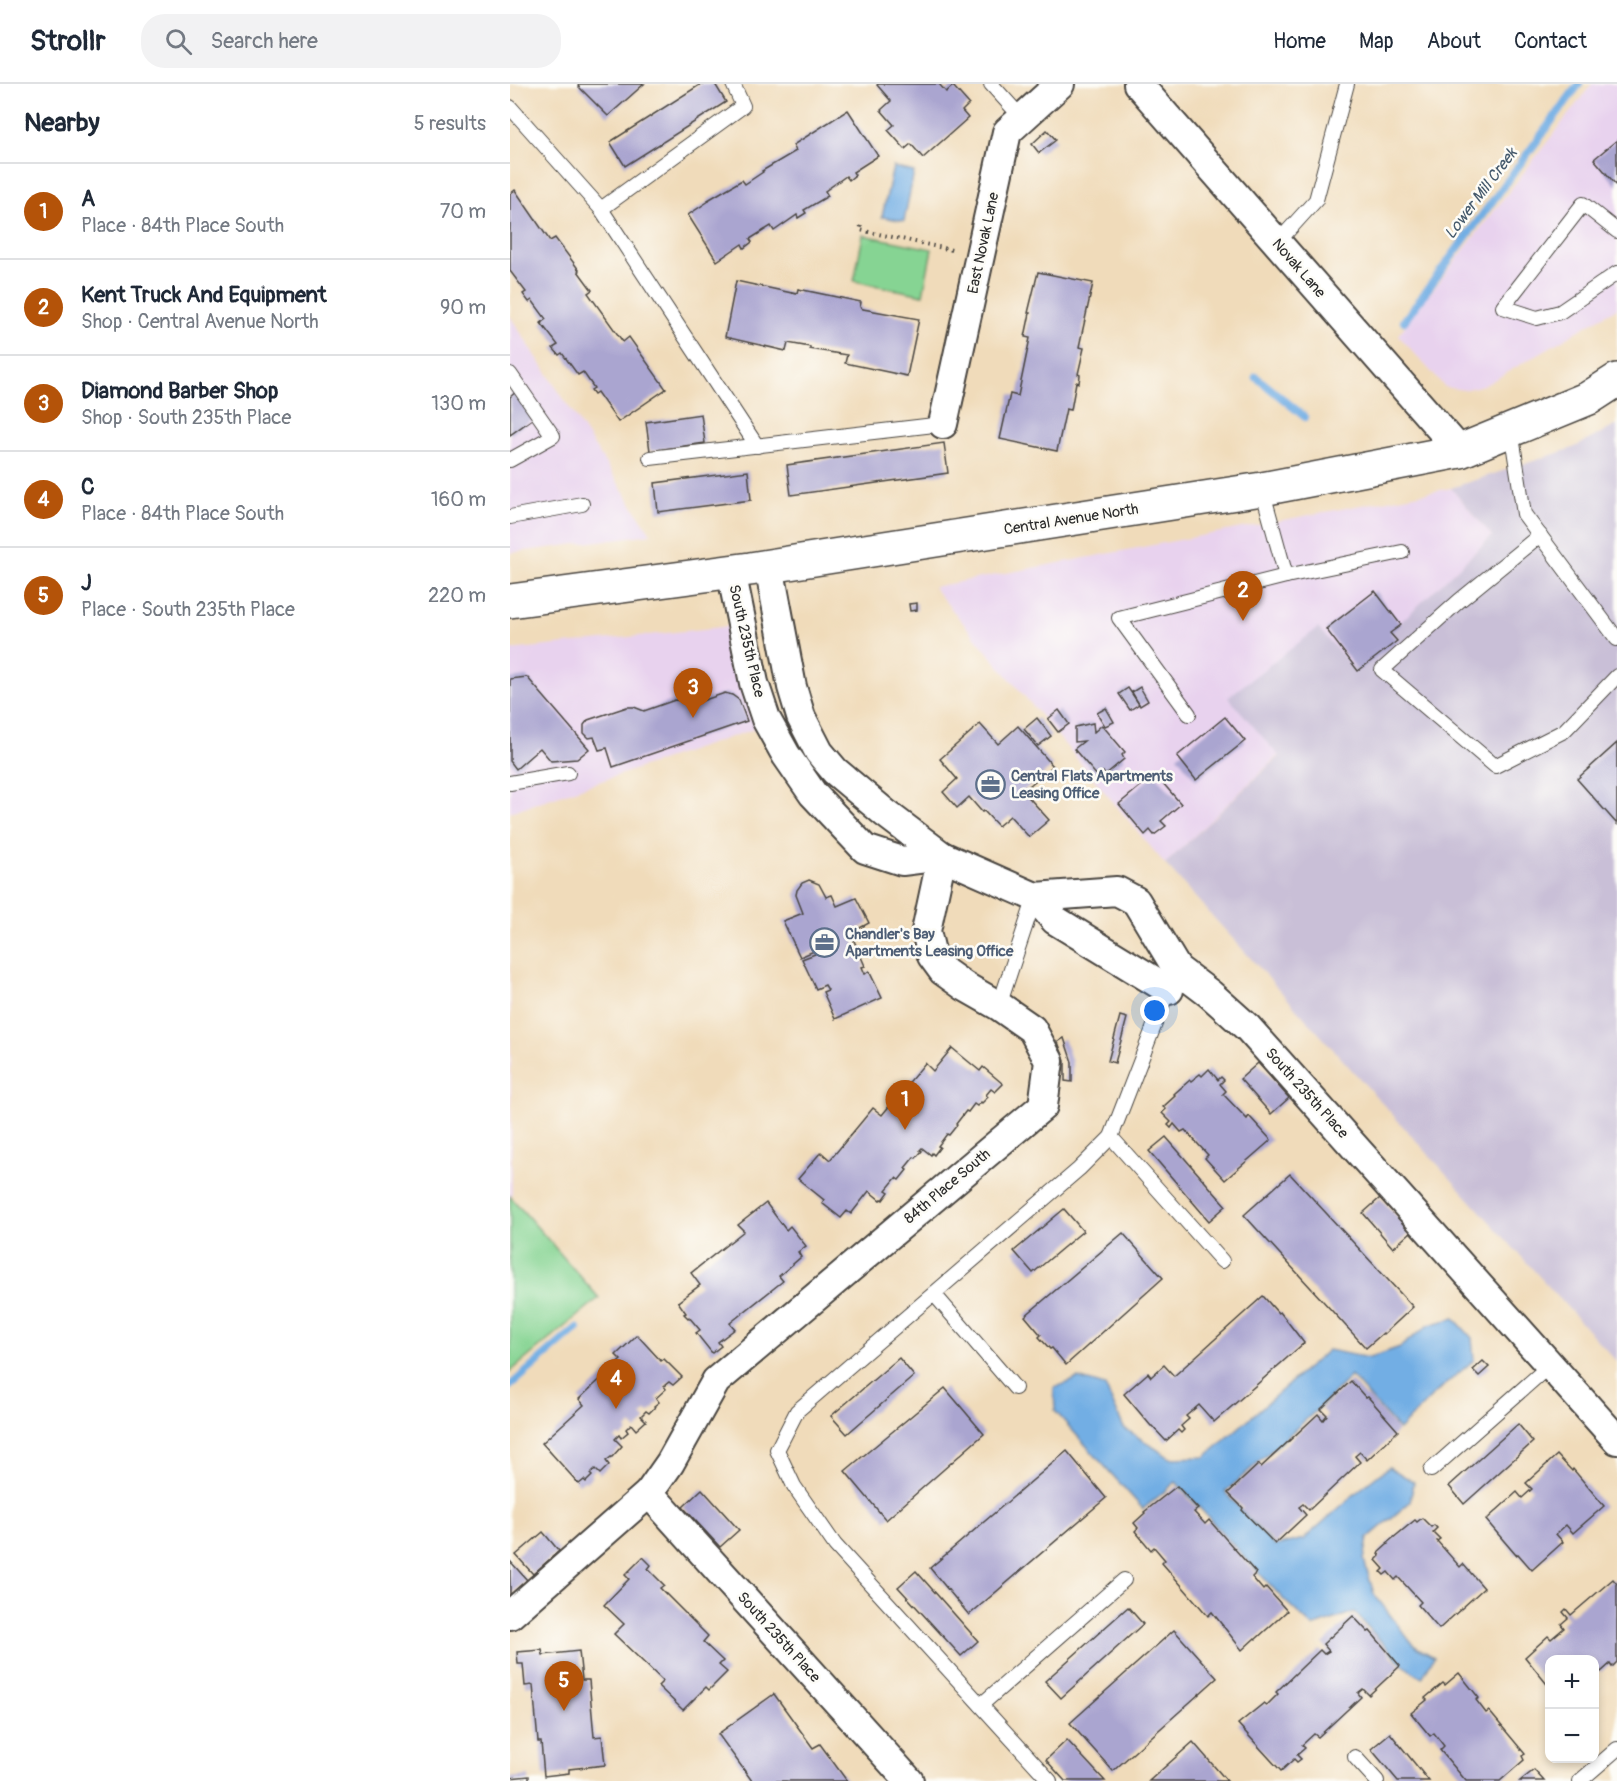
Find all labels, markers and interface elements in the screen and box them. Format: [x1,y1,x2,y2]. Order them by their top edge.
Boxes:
search box [141,14,561,68]
text: Strollr [30,24,105,59]
icon: search [162,25,195,58]
text: Search here [210,27,318,55]
text: Home [1273,28,1326,55]
text: Map [1359,28,1394,55]
text: About [1427,28,1481,55]
text: Contact [1514,28,1587,55]
text: Nearby [24,107,100,139]
text: 5 results [414,111,486,136]
water label: Lower Mill Creek [1440,143,1522,243]
text: A [81,185,95,213]
street label: East Novak Lane [963,190,1004,295]
text: 1 [40,199,47,224]
text: 70 m [440,199,486,224]
text: Place · 84th Place South [81,213,284,238]
street label: Novak Lane [1268,235,1330,302]
text: Kent Truck And Equipment [81,281,327,309]
text: 2 [38,295,49,320]
text: 90 m [440,295,486,320]
text: Shop · Central Avenue North [81,309,319,334]
text: Diamond Barber Shop [81,377,278,405]
text: 3 [38,391,49,416]
text: 130 m [431,391,486,416]
text: Shop · South 235th Place [81,405,291,430]
text: C [81,473,95,501]
text: 4 [38,487,49,512]
text: 160 m [431,487,486,512]
street label: Central Avenue North [1002,499,1140,540]
text: Place · 84th Place South [81,501,284,526]
text: J [81,569,92,597]
pin: 2 [1224,572,1262,621]
text: 5 [38,583,49,608]
text: 220 m [428,583,486,608]
street label: South 235th Place [724,583,769,700]
text: Place · South 235th Place [81,597,295,622]
pin: 3 [674,668,712,718]
place label: Central Flats Apartments Leasing Office [1011,767,1173,803]
office icon: Central Flats Apartments Leasing Office [974,769,1006,801]
place label: Chandler's Bay Apartments Leasing Office [845,925,1014,961]
office icon: Chandler's Bay Apartments Leasing Office [808,927,840,959]
your location [1140,996,1169,1025]
street label: South 235th Place [1261,1044,1353,1143]
pin: 1 [886,1080,924,1130]
street label: 84th Place South [900,1145,994,1228]
pin: 4 [596,1360,636,1409]
street label: South 235th Place [733,1588,825,1687]
map controls [1545,1655,1599,1763]
button: + [1545,1655,1599,1709]
pin: 5 [544,1662,584,1711]
button: − [1545,1709,1599,1763]

